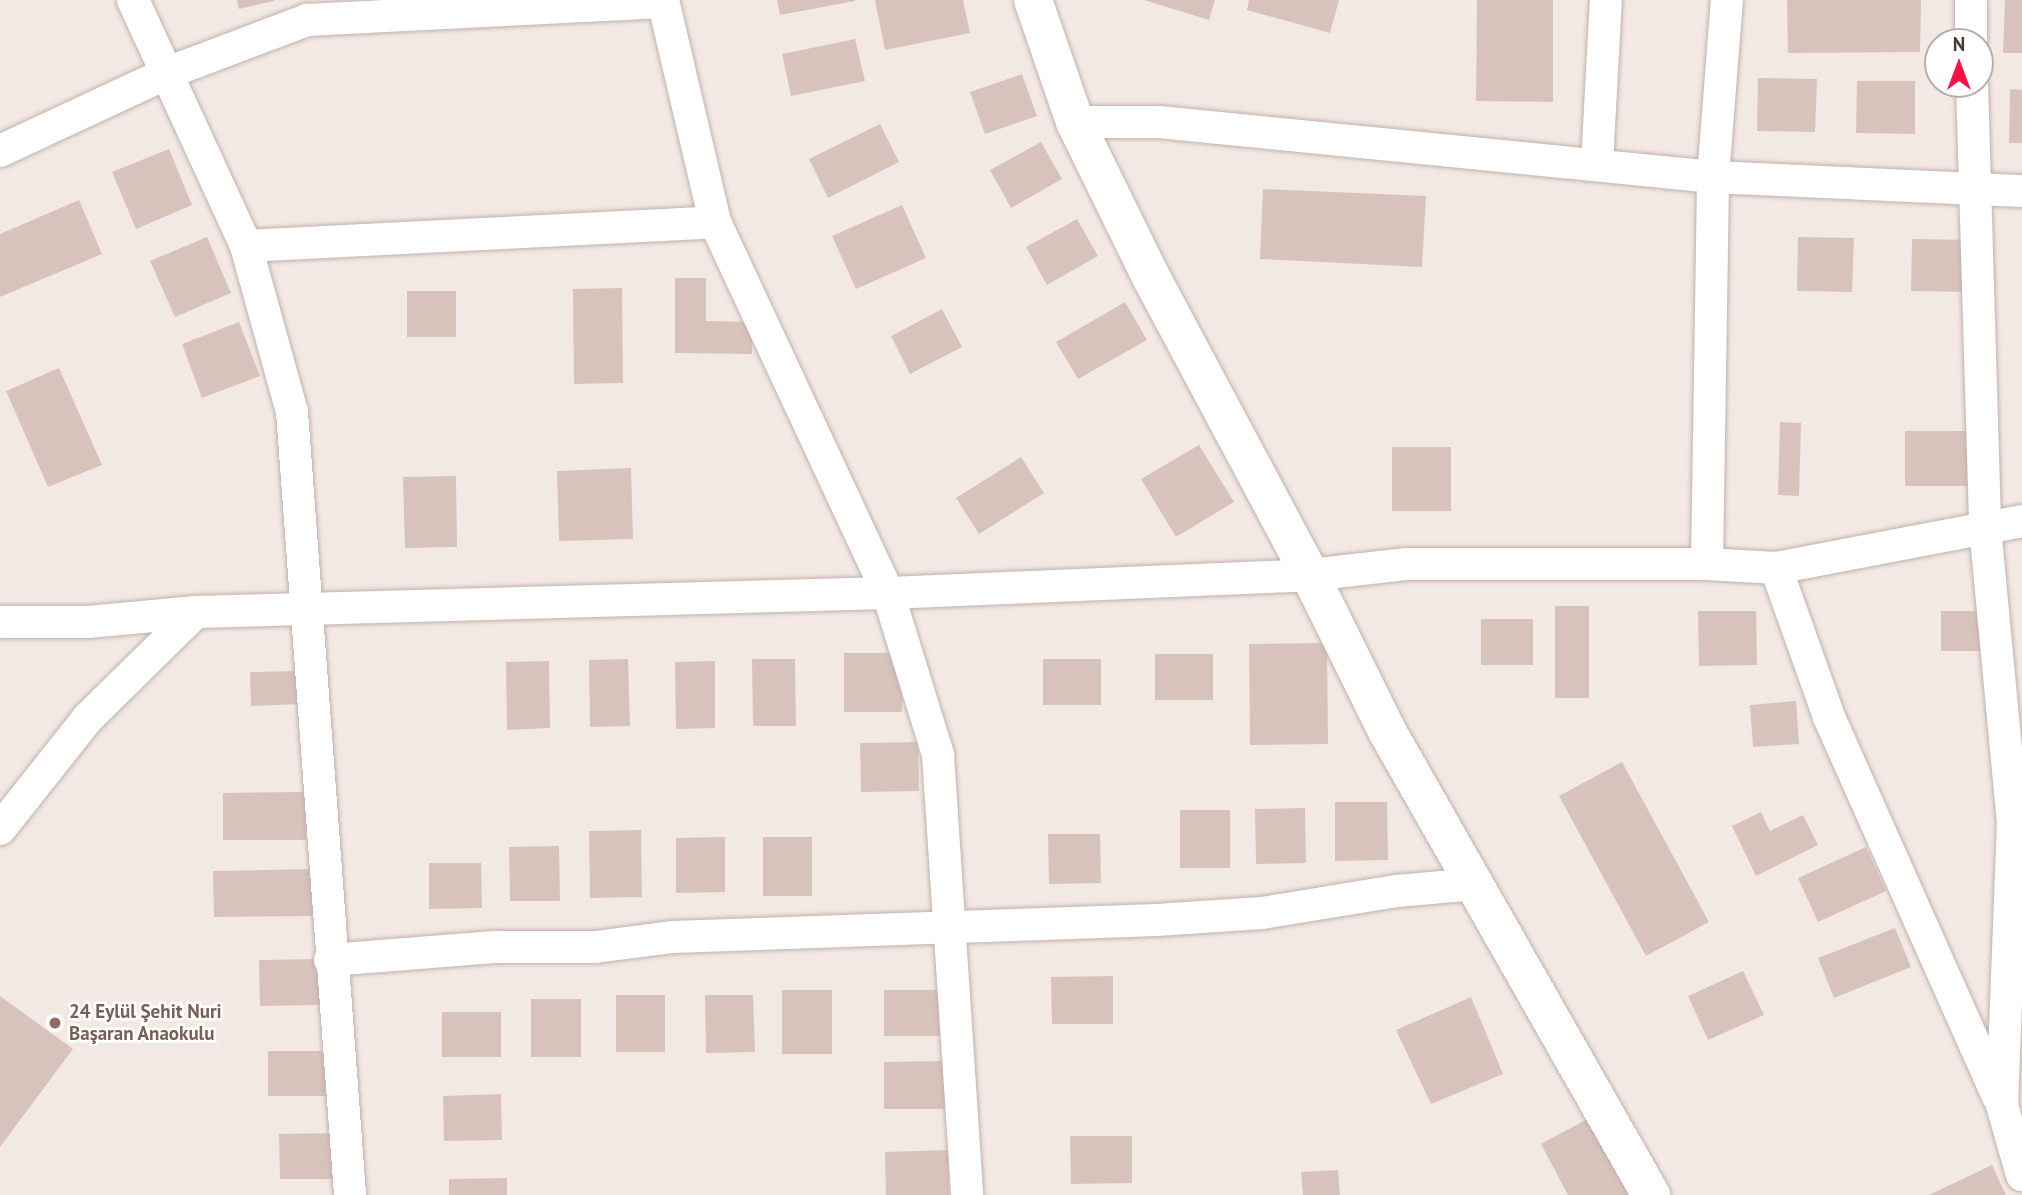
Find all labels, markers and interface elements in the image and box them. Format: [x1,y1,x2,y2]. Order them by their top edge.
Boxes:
north arrow [1924,28,1994,98]
text: N [1953,32,1965,56]
place label: 24 Eylül Şehit Nuri Başaran Anaokulu [69,1001,222,1045]
marker: 24 Eylül Şehit Nuri Başaran Anaokulu [47,1015,63,1031]

